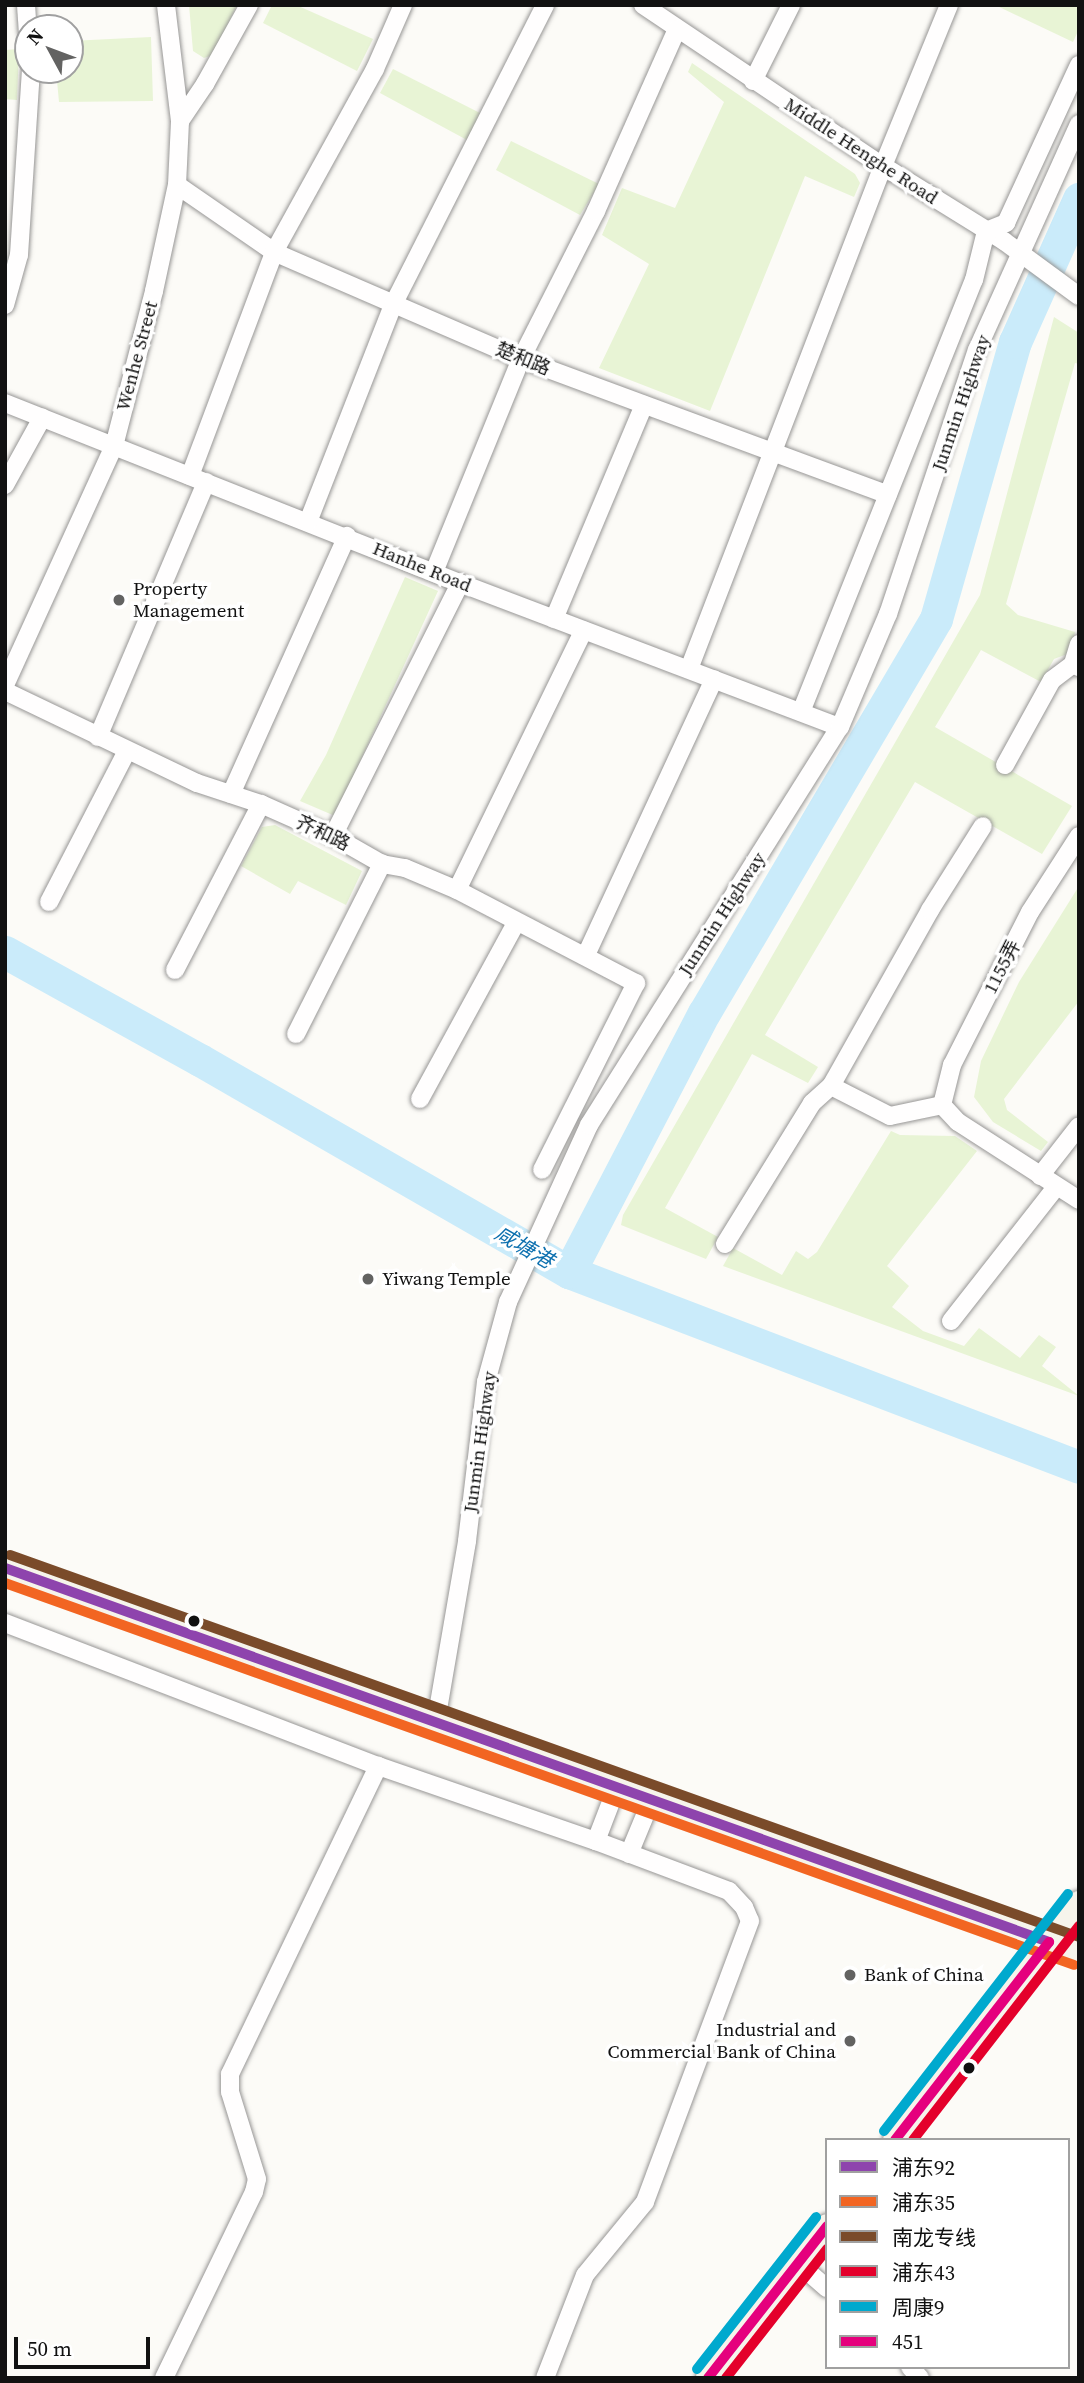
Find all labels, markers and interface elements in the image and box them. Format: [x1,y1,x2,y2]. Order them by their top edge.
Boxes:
north arrow [14,14,84,84]
text: N [20,23,49,50]
street label: Middle Henghe Road [780,93,942,209]
street label: Wenhe Street [111,299,163,413]
street label: Junmin Highway [927,332,995,474]
street label: 楚和路 [492,338,554,380]
street label: Hanhe Road [369,537,475,597]
place label: Property Management [133,578,244,622]
marker: Property Management [111,592,127,608]
street label: 齐和路 [292,810,354,856]
street label: Junmin Highway [674,848,770,980]
street label: 1155弄 [979,936,1025,998]
water label: 咸塘港 [490,1220,558,1274]
place label: Yiwang Temple [382,1268,511,1290]
marker: Yiwang Temple [360,1271,376,1287]
street label: Junmin Highway [459,1370,501,1514]
unlabelled marker [187,1614,201,1628]
place label: Bank of China [864,1964,984,1986]
marker: Bank of China [842,1967,858,1983]
place label: Industrial and Commercial Bank of China [607,2019,836,2063]
marker: Industrial and Commercial Bank of China [842,2033,858,2049]
unlabelled marker [962,2061,976,2075]
legend [825,2138,1070,2369]
text: 浦东92 [892,2153,955,2182]
text: 浦东35 [892,2188,955,2217]
text: 南龙专线 [892,2223,976,2252]
text: 浦东43 [892,2258,955,2287]
text: 周康9 [892,2293,945,2322]
scale bar [18,2324,154,2368]
text: 451 [892,2327,924,2356]
text: 50 m [27,2334,72,2363]

